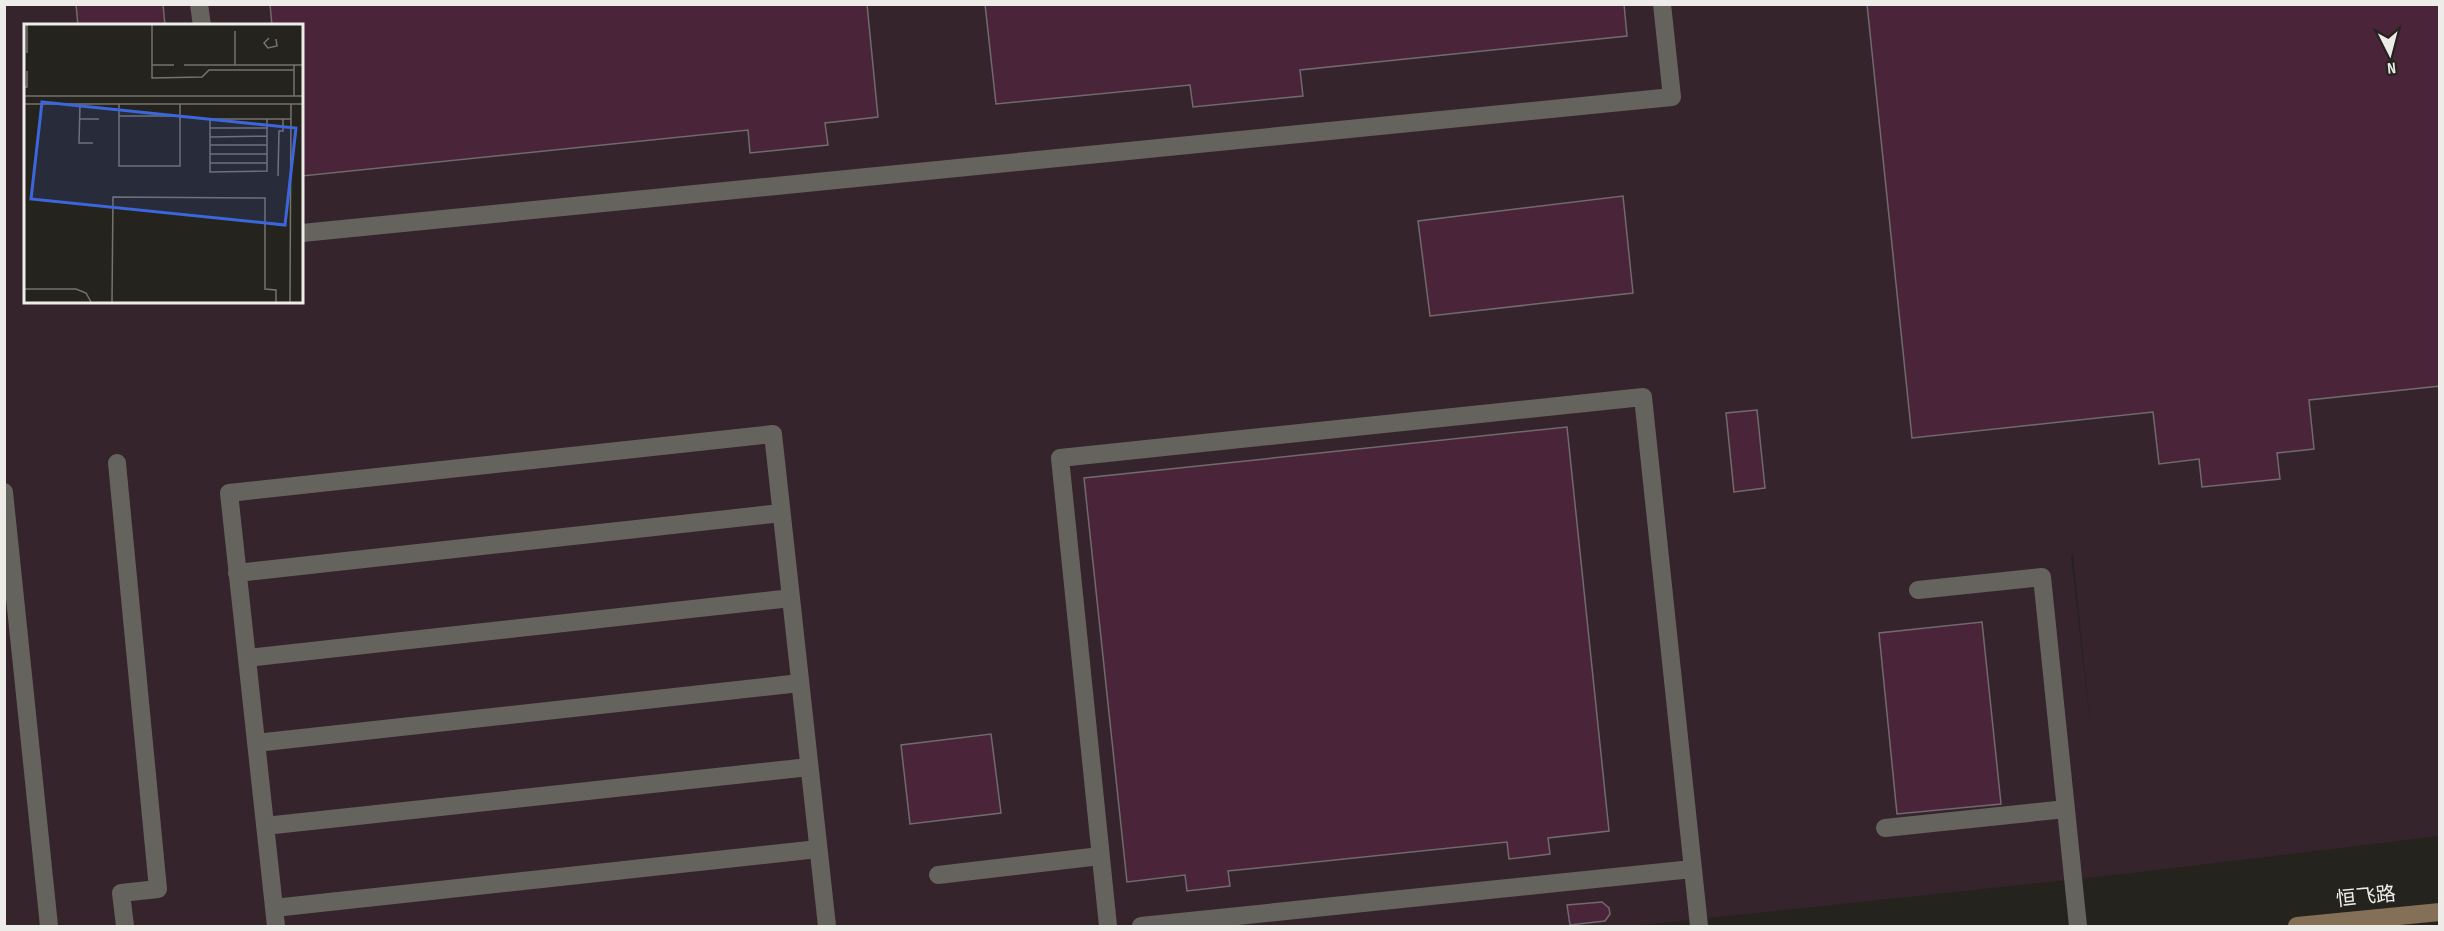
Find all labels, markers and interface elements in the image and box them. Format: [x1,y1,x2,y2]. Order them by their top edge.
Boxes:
inset map [24,24,303,303]
north arrow [2360,24,2420,84]
text: N [2386,58,2397,77]
street label: 恒飞路 [2335,882,2397,912]

